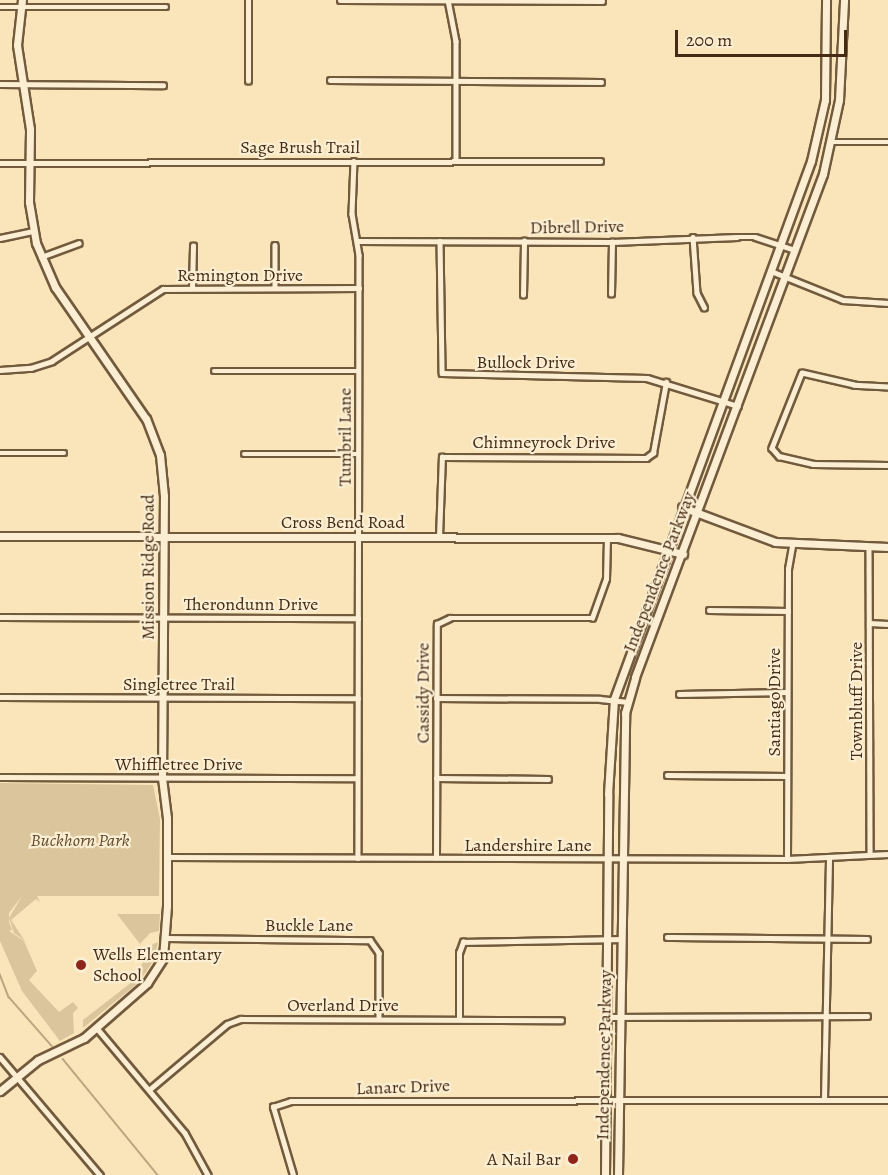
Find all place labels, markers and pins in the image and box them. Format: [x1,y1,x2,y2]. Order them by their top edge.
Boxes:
place label: Wells Elementary School [93,944,222,986]
marker: Wells Elementary School [74,958,88,972]
place label: A Nail Bar [487,1148,561,1170]
marker: A Nail Bar [566,1152,580,1166]

